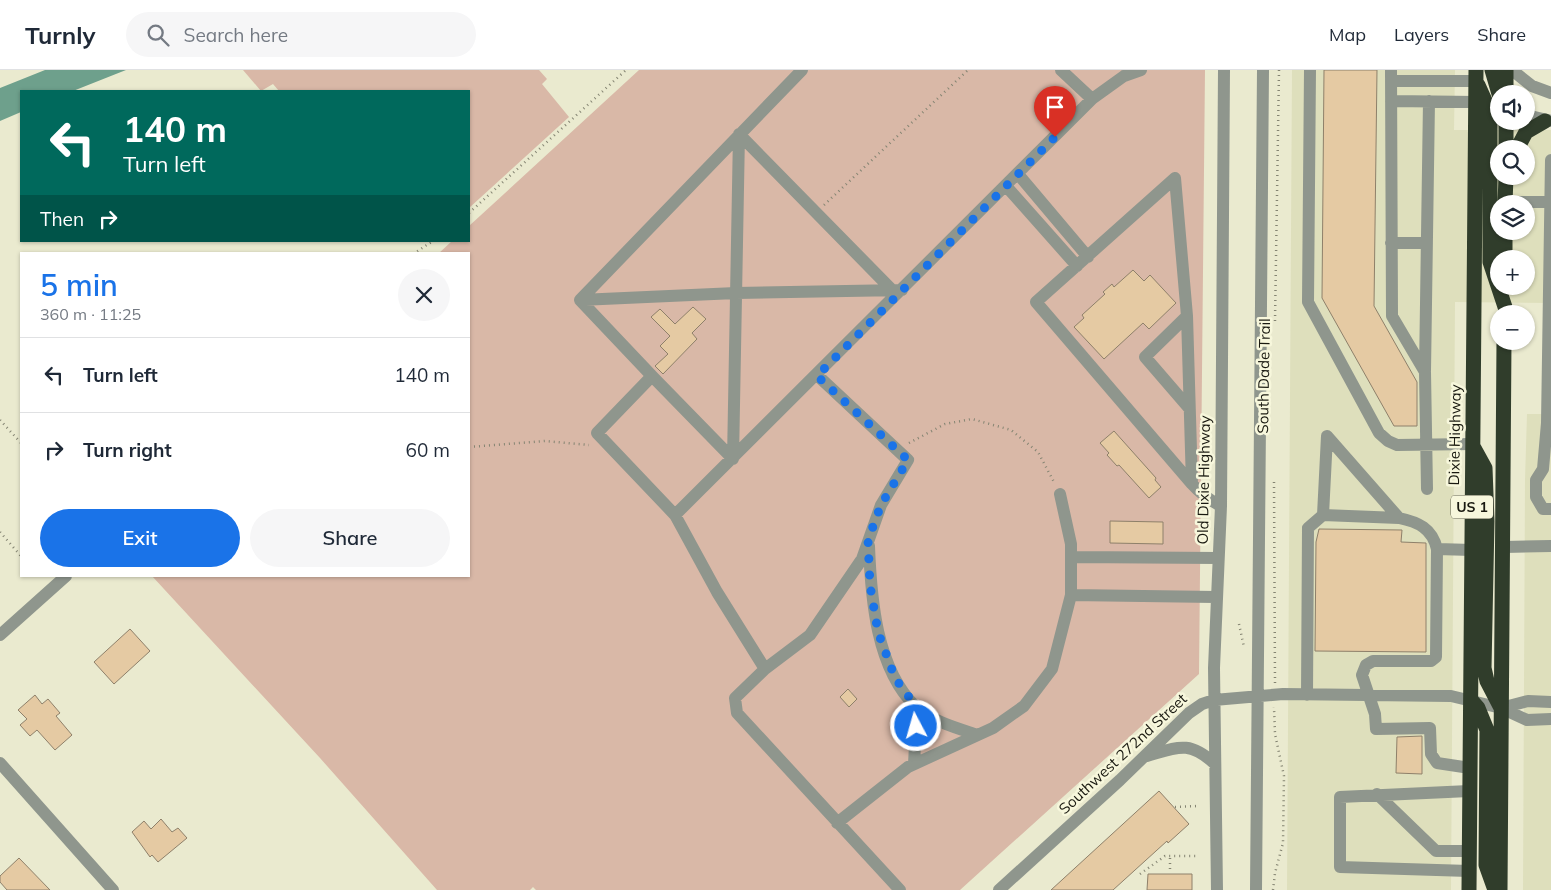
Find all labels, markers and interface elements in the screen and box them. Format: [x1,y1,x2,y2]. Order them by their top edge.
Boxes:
search box [126,12,476,57]
text: Turnly [25,20,96,50]
icon: search [144,21,172,49]
text: Search here [184,23,288,47]
text: Map [1329,23,1366,46]
text: Layers [1394,23,1449,46]
text: Share [1477,23,1526,46]
map controls [1490,85,1535,350]
button: sound [1490,85,1535,130]
pin [1034,86,1076,137]
icon: arrive [1041,93,1069,121]
text: 140 m [123,107,227,151]
icon: left [40,110,105,175]
button: search [1490,140,1535,185]
text: Turn left [123,150,206,178]
button: layers [1490,195,1535,240]
icon: right [94,205,122,233]
text: Then [40,207,84,231]
button: + [1490,250,1535,295]
text: 5 min [40,266,118,304]
button: close [398,269,450,321]
text: 360 m · 11:25 [40,304,141,324]
button: − [1490,305,1535,350]
street label: South Dade Trail [1253,318,1274,434]
icon: left [40,361,68,389]
text: Turn left [83,363,158,387]
text: 140 m [394,363,450,387]
street label: Dixie Highway [1444,384,1465,486]
street label: Old Dixie Highway [1193,415,1214,545]
icon: right [40,436,68,464]
text: Turn right [83,438,172,462]
text: 60 m [406,438,450,462]
road number: US 1 [1451,496,1493,518]
button: Exit [40,509,240,567]
button: Share [250,509,450,567]
street label: Southwest 272nd Street [1055,689,1191,818]
position arrow [889,699,941,751]

